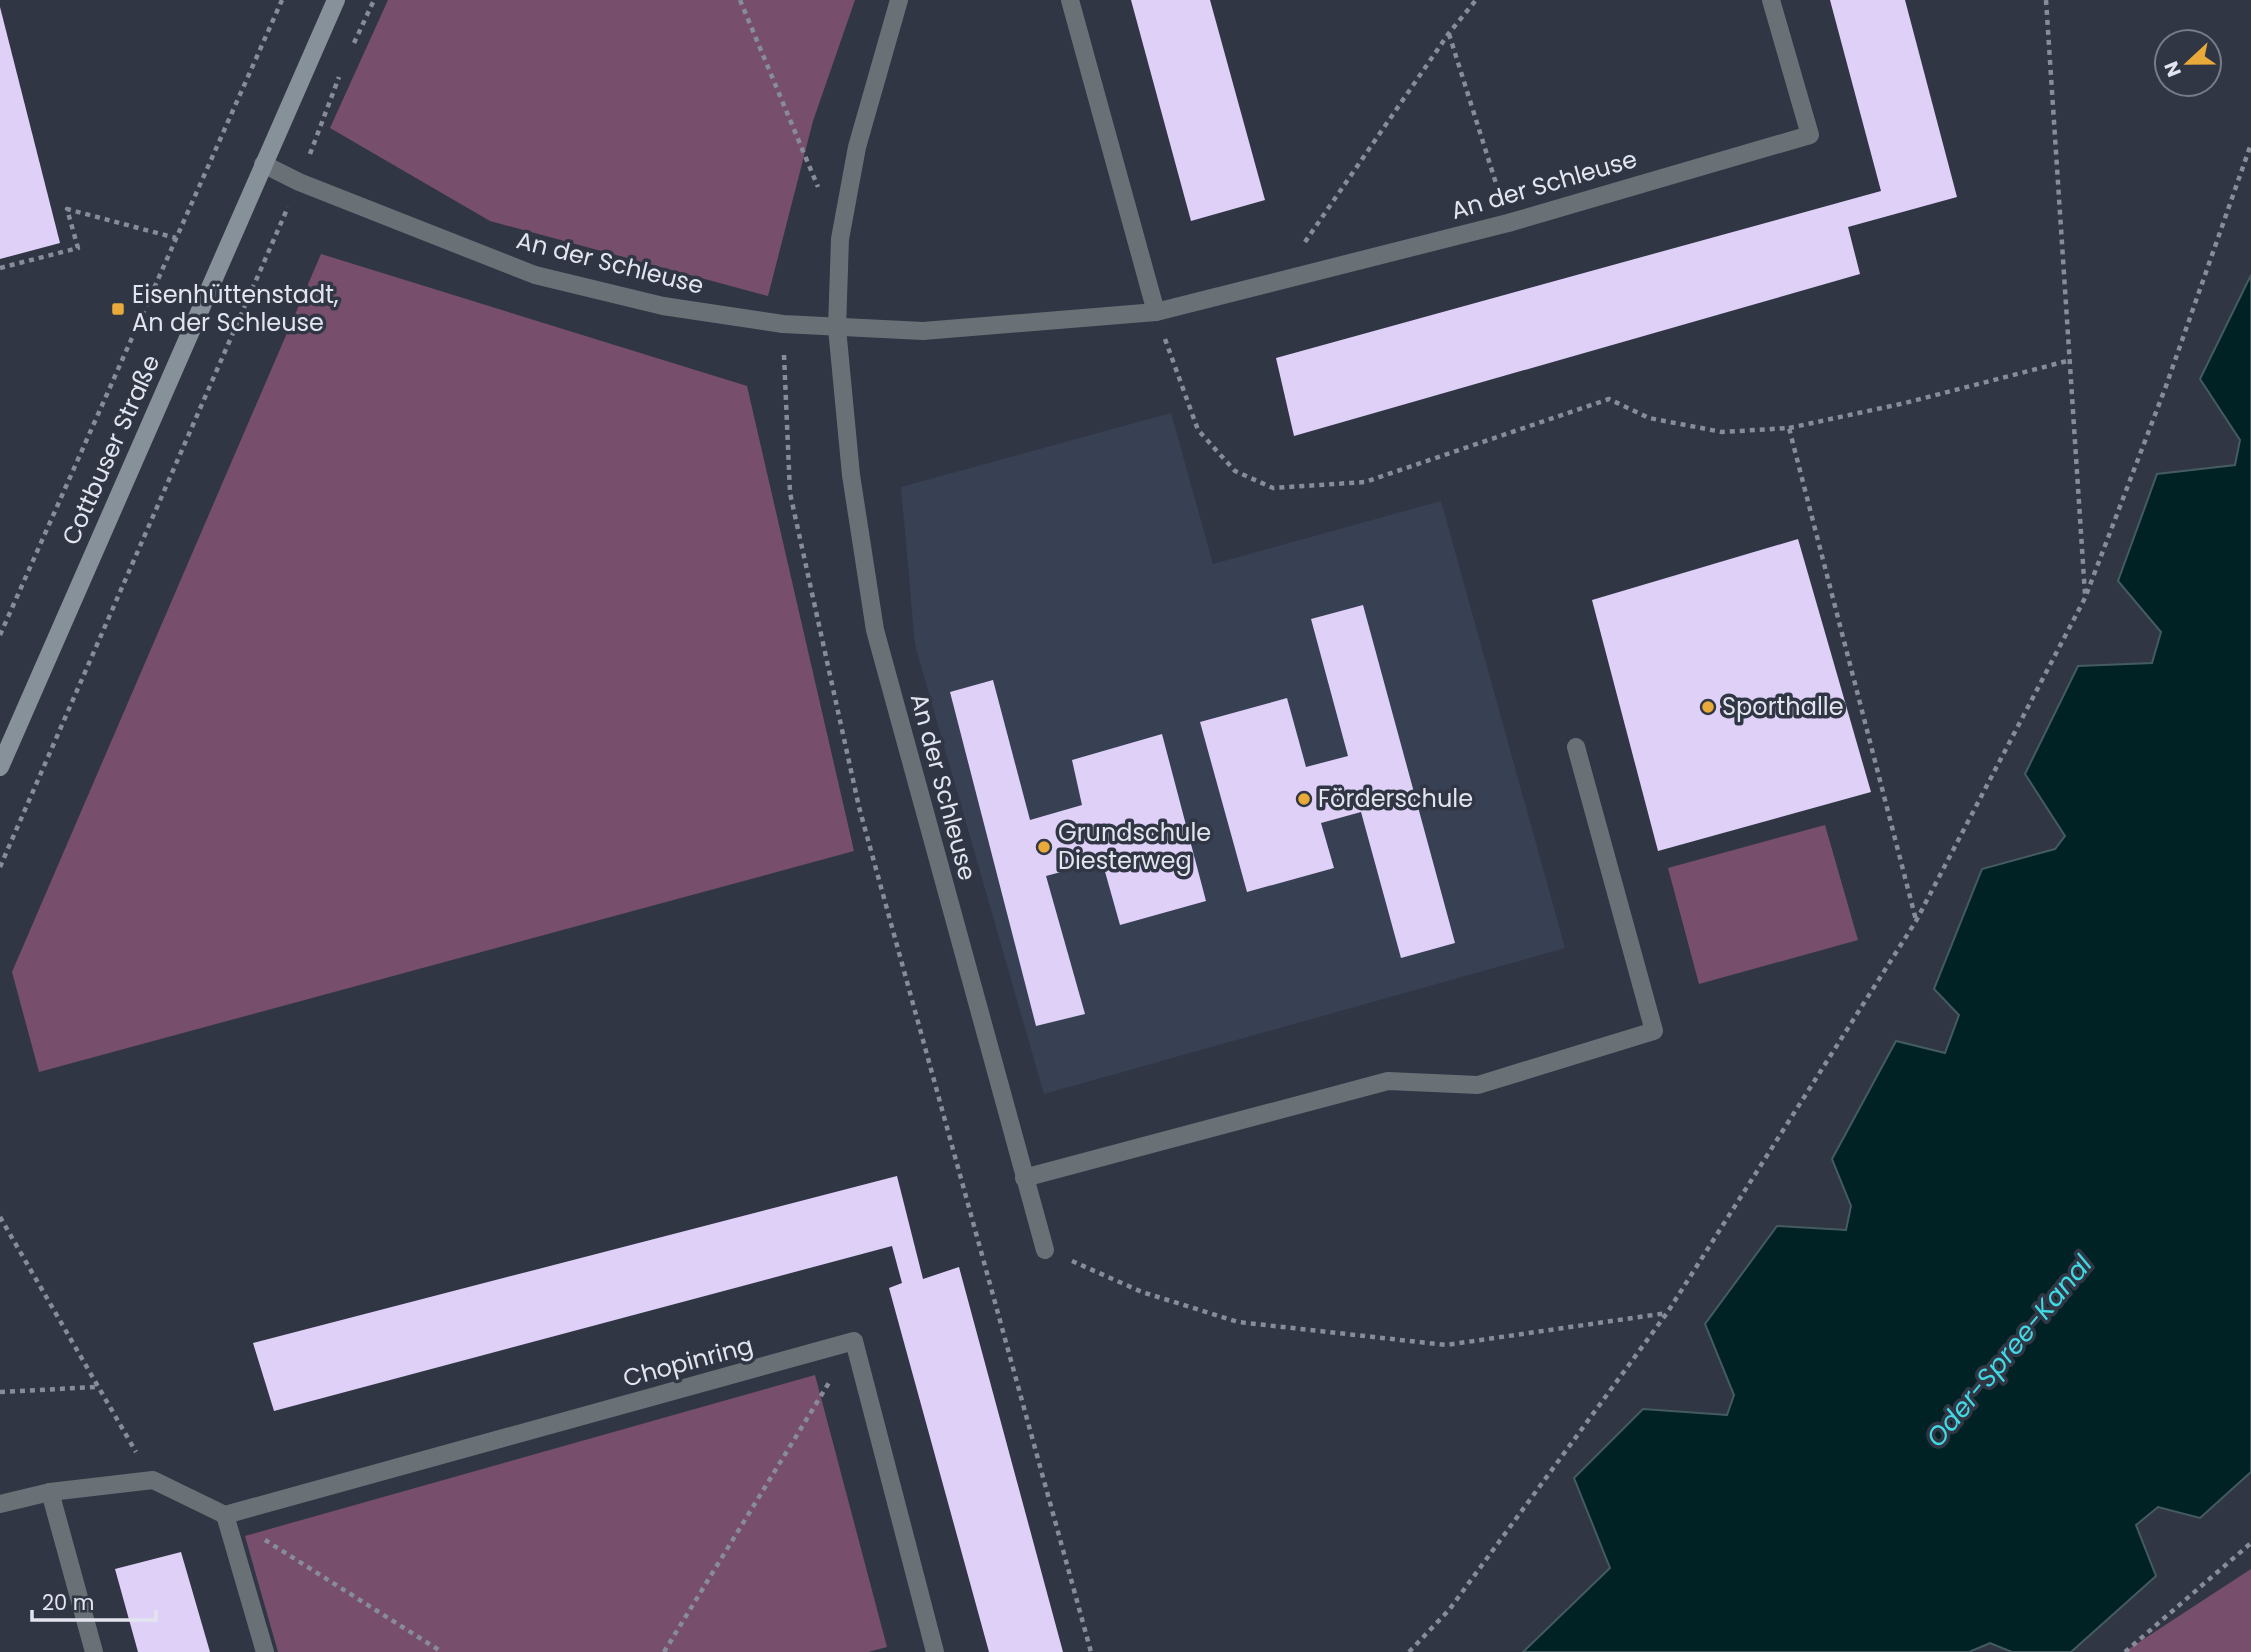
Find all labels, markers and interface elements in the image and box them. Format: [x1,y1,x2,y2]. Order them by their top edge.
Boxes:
north arrow [2153,28,2223,98]
text: N [2158,57,2188,81]
street label: An der Schleuse [1447,142,1641,227]
street label: An der Schleuse [513,223,707,302]
place label: Eisenhüttenstadt, An der Schleuse [132,278,339,339]
marker: Eisenhüttenstadt, An der Schleuse [110,301,126,317]
street label: Cottbuser Straße [54,349,167,550]
street label: An der Schleuse [903,690,984,884]
place label: Sporthalle [1722,690,1844,723]
marker: Sporthalle [1700,699,1716,715]
place label: Förderschule [1318,782,1473,815]
marker: Förderschule [1296,791,1312,807]
place label: Grundschule Diesterweg [1058,816,1211,877]
marker: Grundschule Diesterweg [1036,839,1052,855]
water label: Oder-Spree-Kanal [1918,1247,2101,1455]
street label: Chopinring [619,1328,756,1395]
scale bar [32,1578,156,1622]
text: 20 m [42,1588,95,1617]

